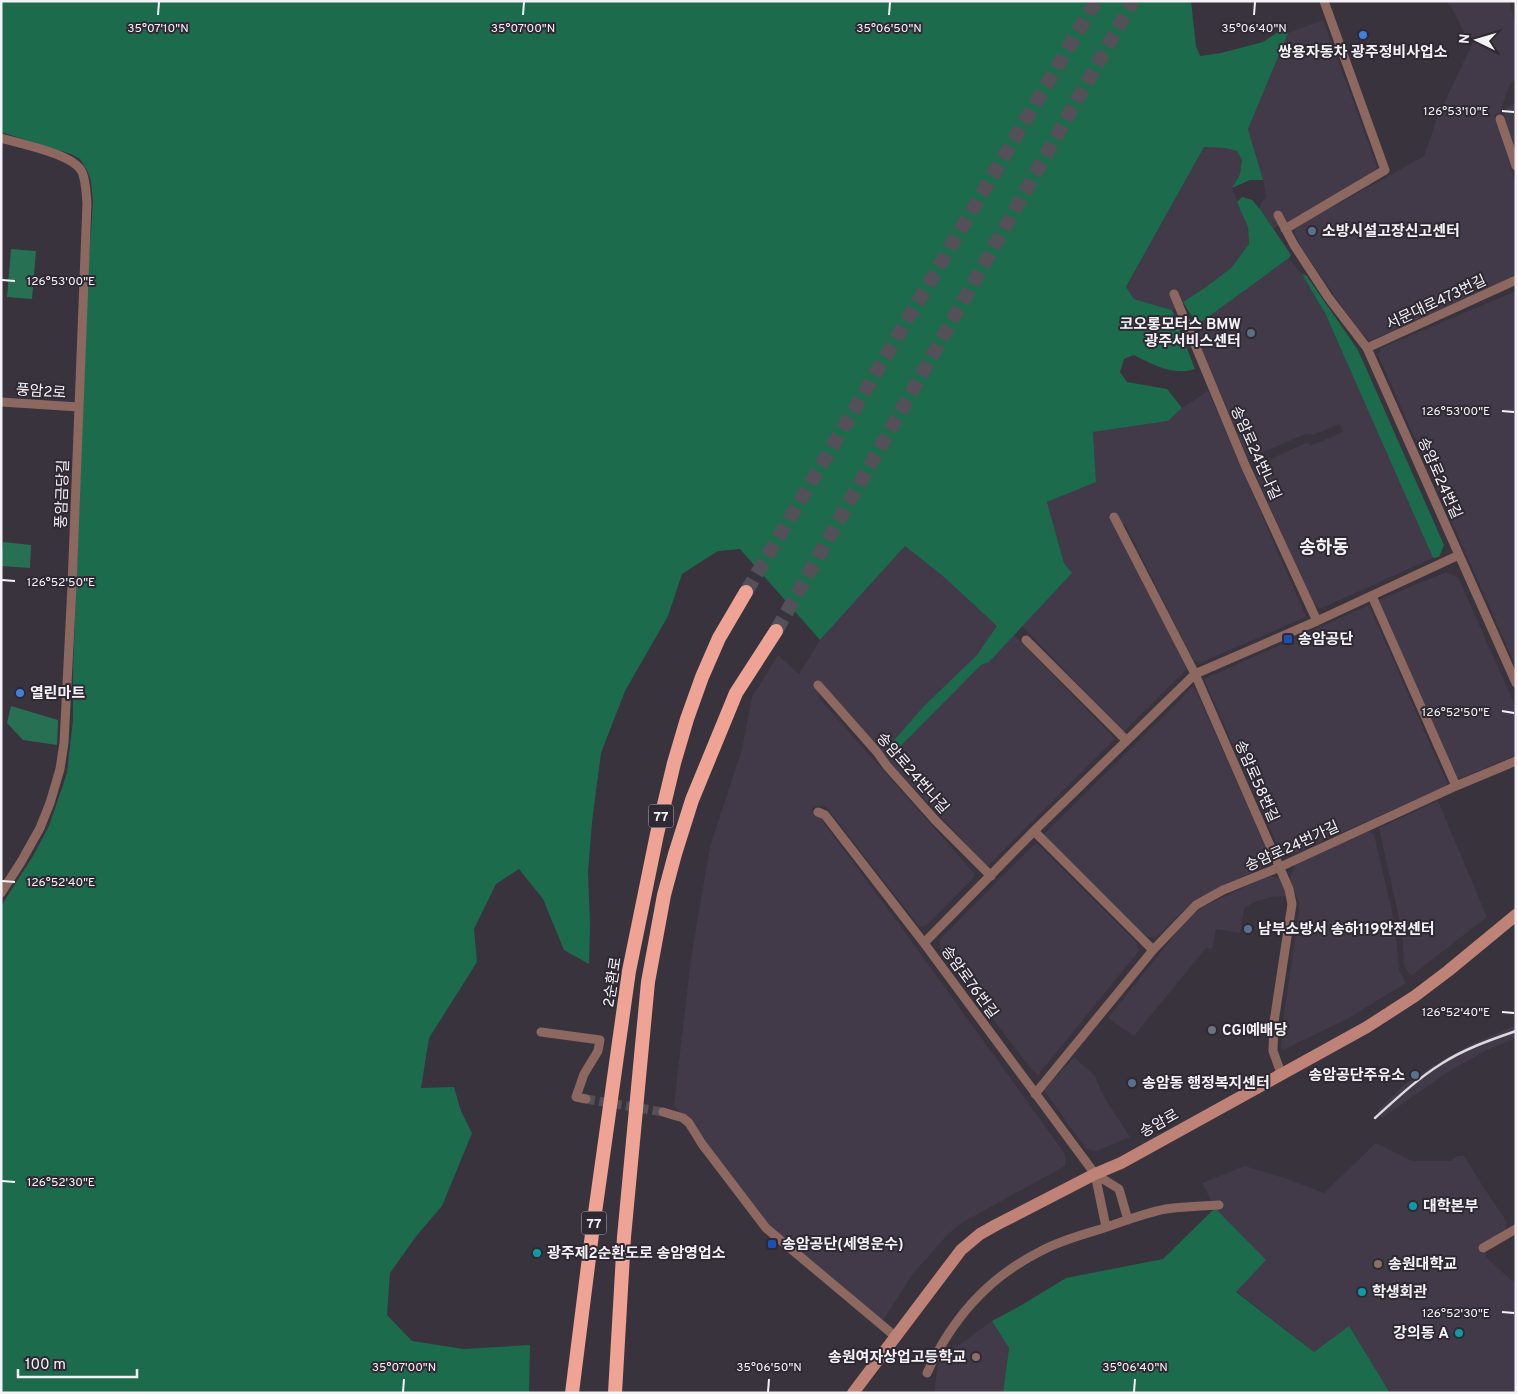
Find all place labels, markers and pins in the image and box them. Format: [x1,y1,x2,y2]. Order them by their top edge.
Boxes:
marker: 쌍용자동차 광주정비사업소 [1357,29,1369,41]
place label: 쌍용자동차 광주정비사업소 [1278,44,1448,63]
place label: 소방시설고장신고센터 [1322,223,1460,242]
marker: 소방시설고장신고센터 [1306,225,1318,237]
place label: 코오롱모터스 BMW 광주서비스센터 [1120,316,1241,352]
marker: 코오롱모터스 BMW 광주서비스센터 [1245,327,1257,339]
place label: 송암공단 [1298,631,1353,650]
marker: 송암공단 [1282,633,1294,645]
place label: 열린마트 [30,685,85,704]
marker: 열린마트 [14,687,26,699]
place label: 남부소방서 송하119안전센터 [1258,921,1435,940]
marker: 남부소방서 송하119안전센터 [1242,923,1254,935]
place label: CGI예배당 [1222,1022,1288,1041]
marker: CGI예배당 [1206,1024,1218,1036]
place label: 송암공단주유소 [1308,1067,1405,1086]
marker: 송암공단주유소 [1409,1069,1421,1081]
place label: 송암동 행정복지센터 [1142,1075,1270,1094]
marker: 송암동 행정복지센터 [1126,1077,1138,1089]
place label: 대학본부 [1423,1197,1478,1217]
marker: 대학본부 [1407,1200,1419,1212]
place label: 송암공단(세영운수) [782,1236,904,1255]
marker: 송암공단(세영운수) [766,1238,778,1250]
place label: 광주제2순환도로 송암영업소 [547,1244,726,1264]
marker: 광주제2순환도로 송암영업소 [531,1247,543,1259]
place label: 송원대학교 [1388,1255,1457,1275]
marker: 송원대학교 [1372,1258,1384,1270]
place label: 학생회관 [1372,1283,1427,1303]
marker: 학생회관 [1356,1286,1368,1298]
place label: 강의동 A [1393,1325,1449,1344]
marker: 강의동 A [1453,1327,1465,1339]
place label: 송원여자상업고등학교 [828,1348,966,1368]
marker: 송원여자상업고등학교 [970,1351,982,1363]

